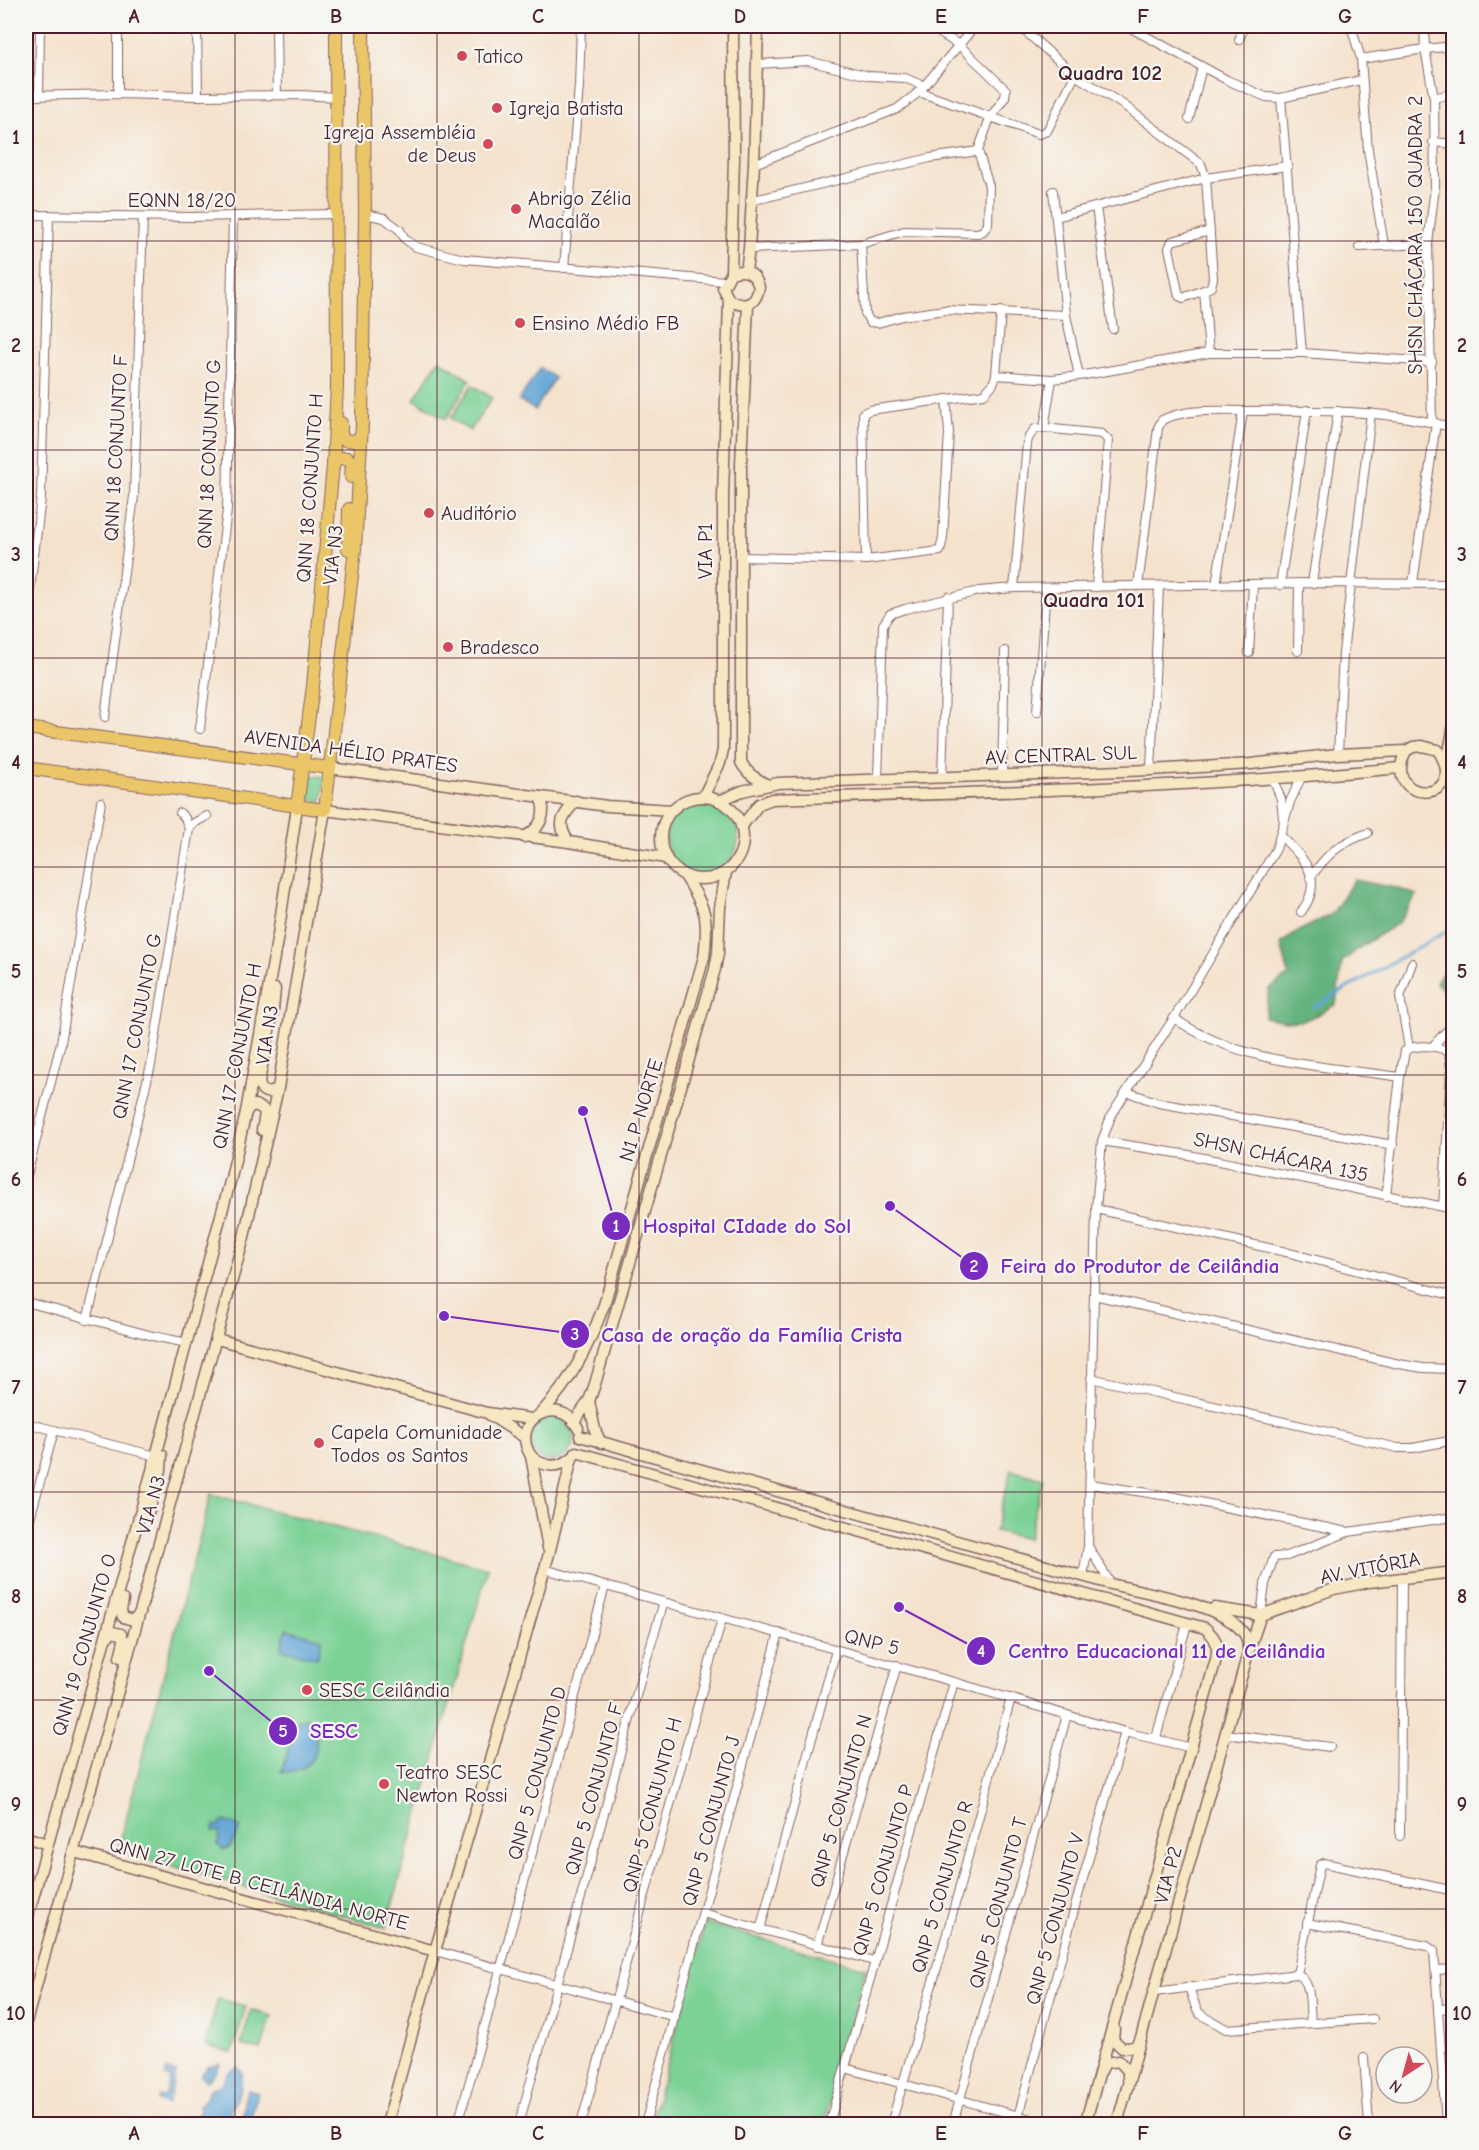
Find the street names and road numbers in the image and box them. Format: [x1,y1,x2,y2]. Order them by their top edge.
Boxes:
street label: SHSN CHÁCARA 150 QUADRA 2 [1403,96,1427,374]
street label: EQNN 18/20 [128,189,236,212]
street label: QNN 18 CONJUNTO F [100,354,132,542]
street label: QNN 18 CONJUNTO G [193,359,225,549]
street label: QNN 18 CONJUNTO H [292,393,328,583]
street label: VIA P1 [694,523,717,579]
street label: VIA N3 [318,524,348,586]
street label: AVENIDA HÉLIO PRATES [243,725,459,777]
street label: AV. CENTRAL SUL [985,741,1137,769]
street label: QNN 17 CONJUNTO G [108,931,166,1121]
street label: QNN 17 CONJUNTO H [208,961,266,1151]
street label: VIA N3 [251,1004,283,1066]
street label: N1 P NORTE [614,1056,668,1164]
street label: SHSN CHÁCARA 135 [1192,1126,1371,1187]
street label: VIA N3 [132,1473,170,1537]
street label: AV. VITÓRIA [1318,1546,1422,1589]
street label: QNN 19 CONJUNTO O [47,1551,121,1739]
street label: QNP 5 [842,1624,902,1660]
street label: QNP 5 CONJUNTO D [503,1684,571,1862]
street label: QNP 5 CONJUNTO F [560,1700,628,1878]
street label: QNP 5 CONJUNTO N [805,1712,877,1890]
street label: QNP 5 CONJUNTO H [618,1715,686,1895]
street label: QNP 5 CONJUNTO J [677,1733,745,1909]
street label: QNP 5 CONJUNTO P [848,1782,918,1958]
street label: QNP 5 CONJUNTO R [906,1798,978,1976]
street label: QNP 5 CONJUNTO T [964,1814,1032,1991]
street label: QNP 5 CONJUNTO V [1021,1830,1089,2007]
street label: QNN 27 LOTE B CEILÂNDIA NORTE [107,1832,411,1935]
street label: VIA P2 [1149,1844,1187,1906]

